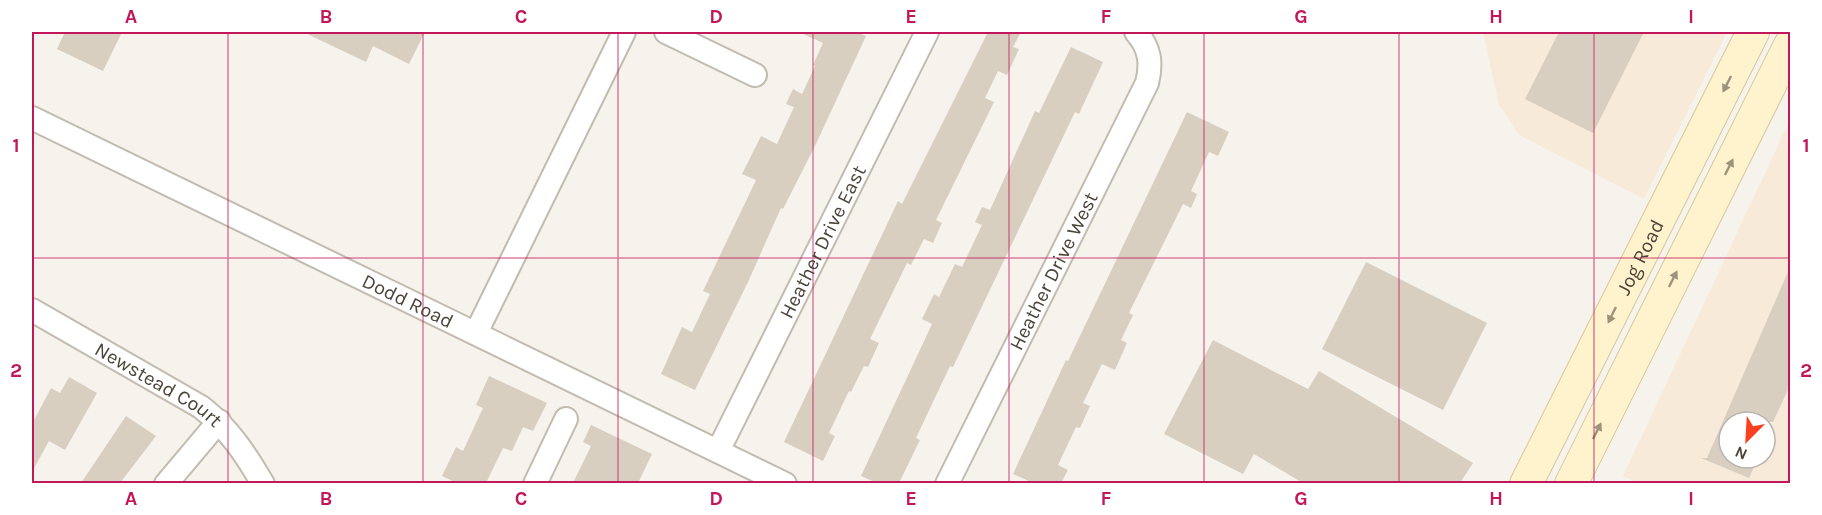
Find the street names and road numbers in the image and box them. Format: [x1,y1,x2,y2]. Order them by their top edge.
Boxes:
street label: Heather Drive East [775,161,871,322]
street label: Heather Drive West [1004,188,1102,354]
street label: Jog Road [1612,216,1668,298]
street label: Dodd Road [359,269,457,333]
street label: Newstead Court [91,337,228,432]

